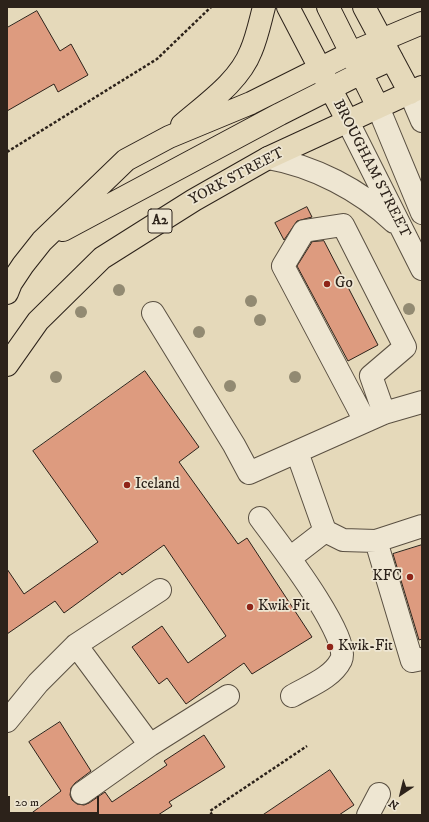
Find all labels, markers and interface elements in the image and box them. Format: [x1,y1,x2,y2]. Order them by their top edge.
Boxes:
street label: BROUGHAM STREET [328,97,414,241]
street label: YORK STREET [186,144,288,210]
road number: A2 [148,209,172,233]
place label: Go [335,275,353,293]
marker: Go [322,279,332,289]
place label: Iceland [135,476,180,494]
marker: Iceland [122,480,132,490]
place label: KFC [372,568,402,586]
marker: KFC [405,572,415,582]
place label: Kwik Fit [258,598,310,616]
marker: Kwik Fit [245,602,255,612]
place label: Kwik-Fit [338,638,393,656]
marker: Kwik-Fit [325,642,335,652]
north arrow [381,774,421,814]
scale bar [10,788,101,814]
text: 20 m [15,795,39,810]
text: N [386,796,402,812]

